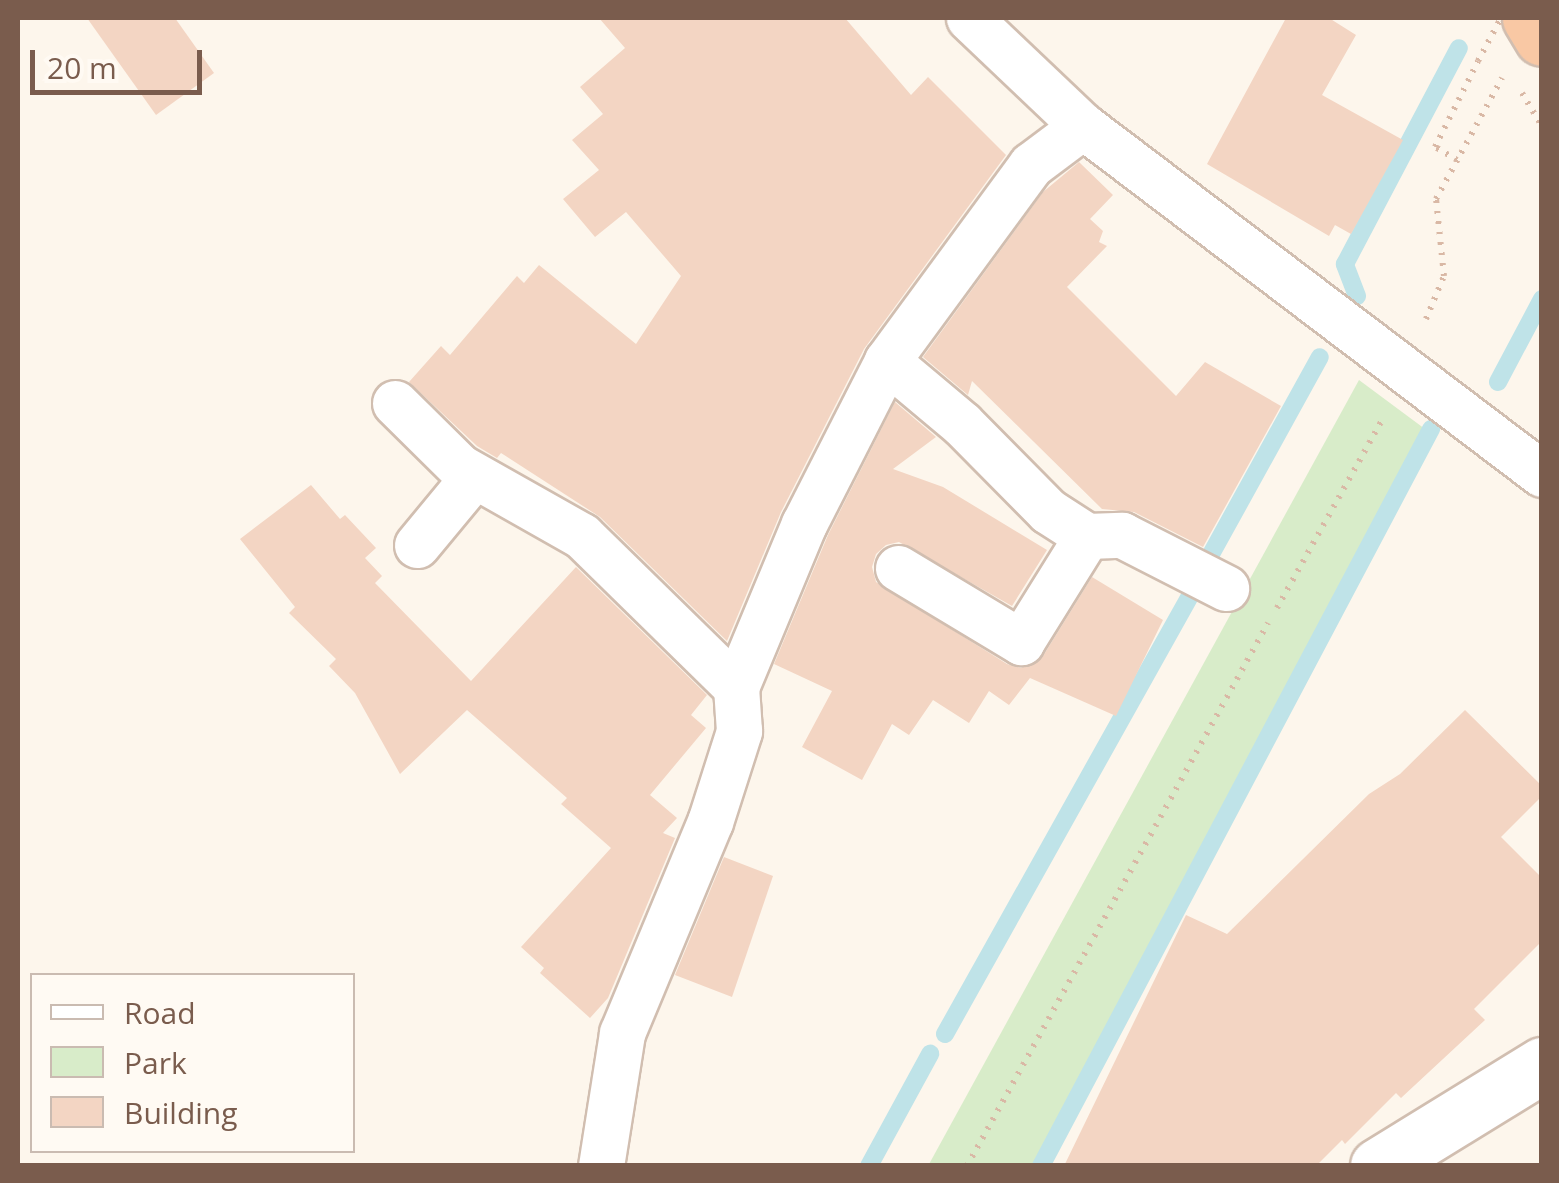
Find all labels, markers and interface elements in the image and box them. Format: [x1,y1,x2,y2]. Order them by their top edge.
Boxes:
scale bar [35,30,208,92]
text: 20 m [47,47,117,88]
legend [30,973,355,1153]
text: Road [124,992,196,1033]
text: Park [124,1042,187,1083]
text: Building [124,1092,238,1133]

